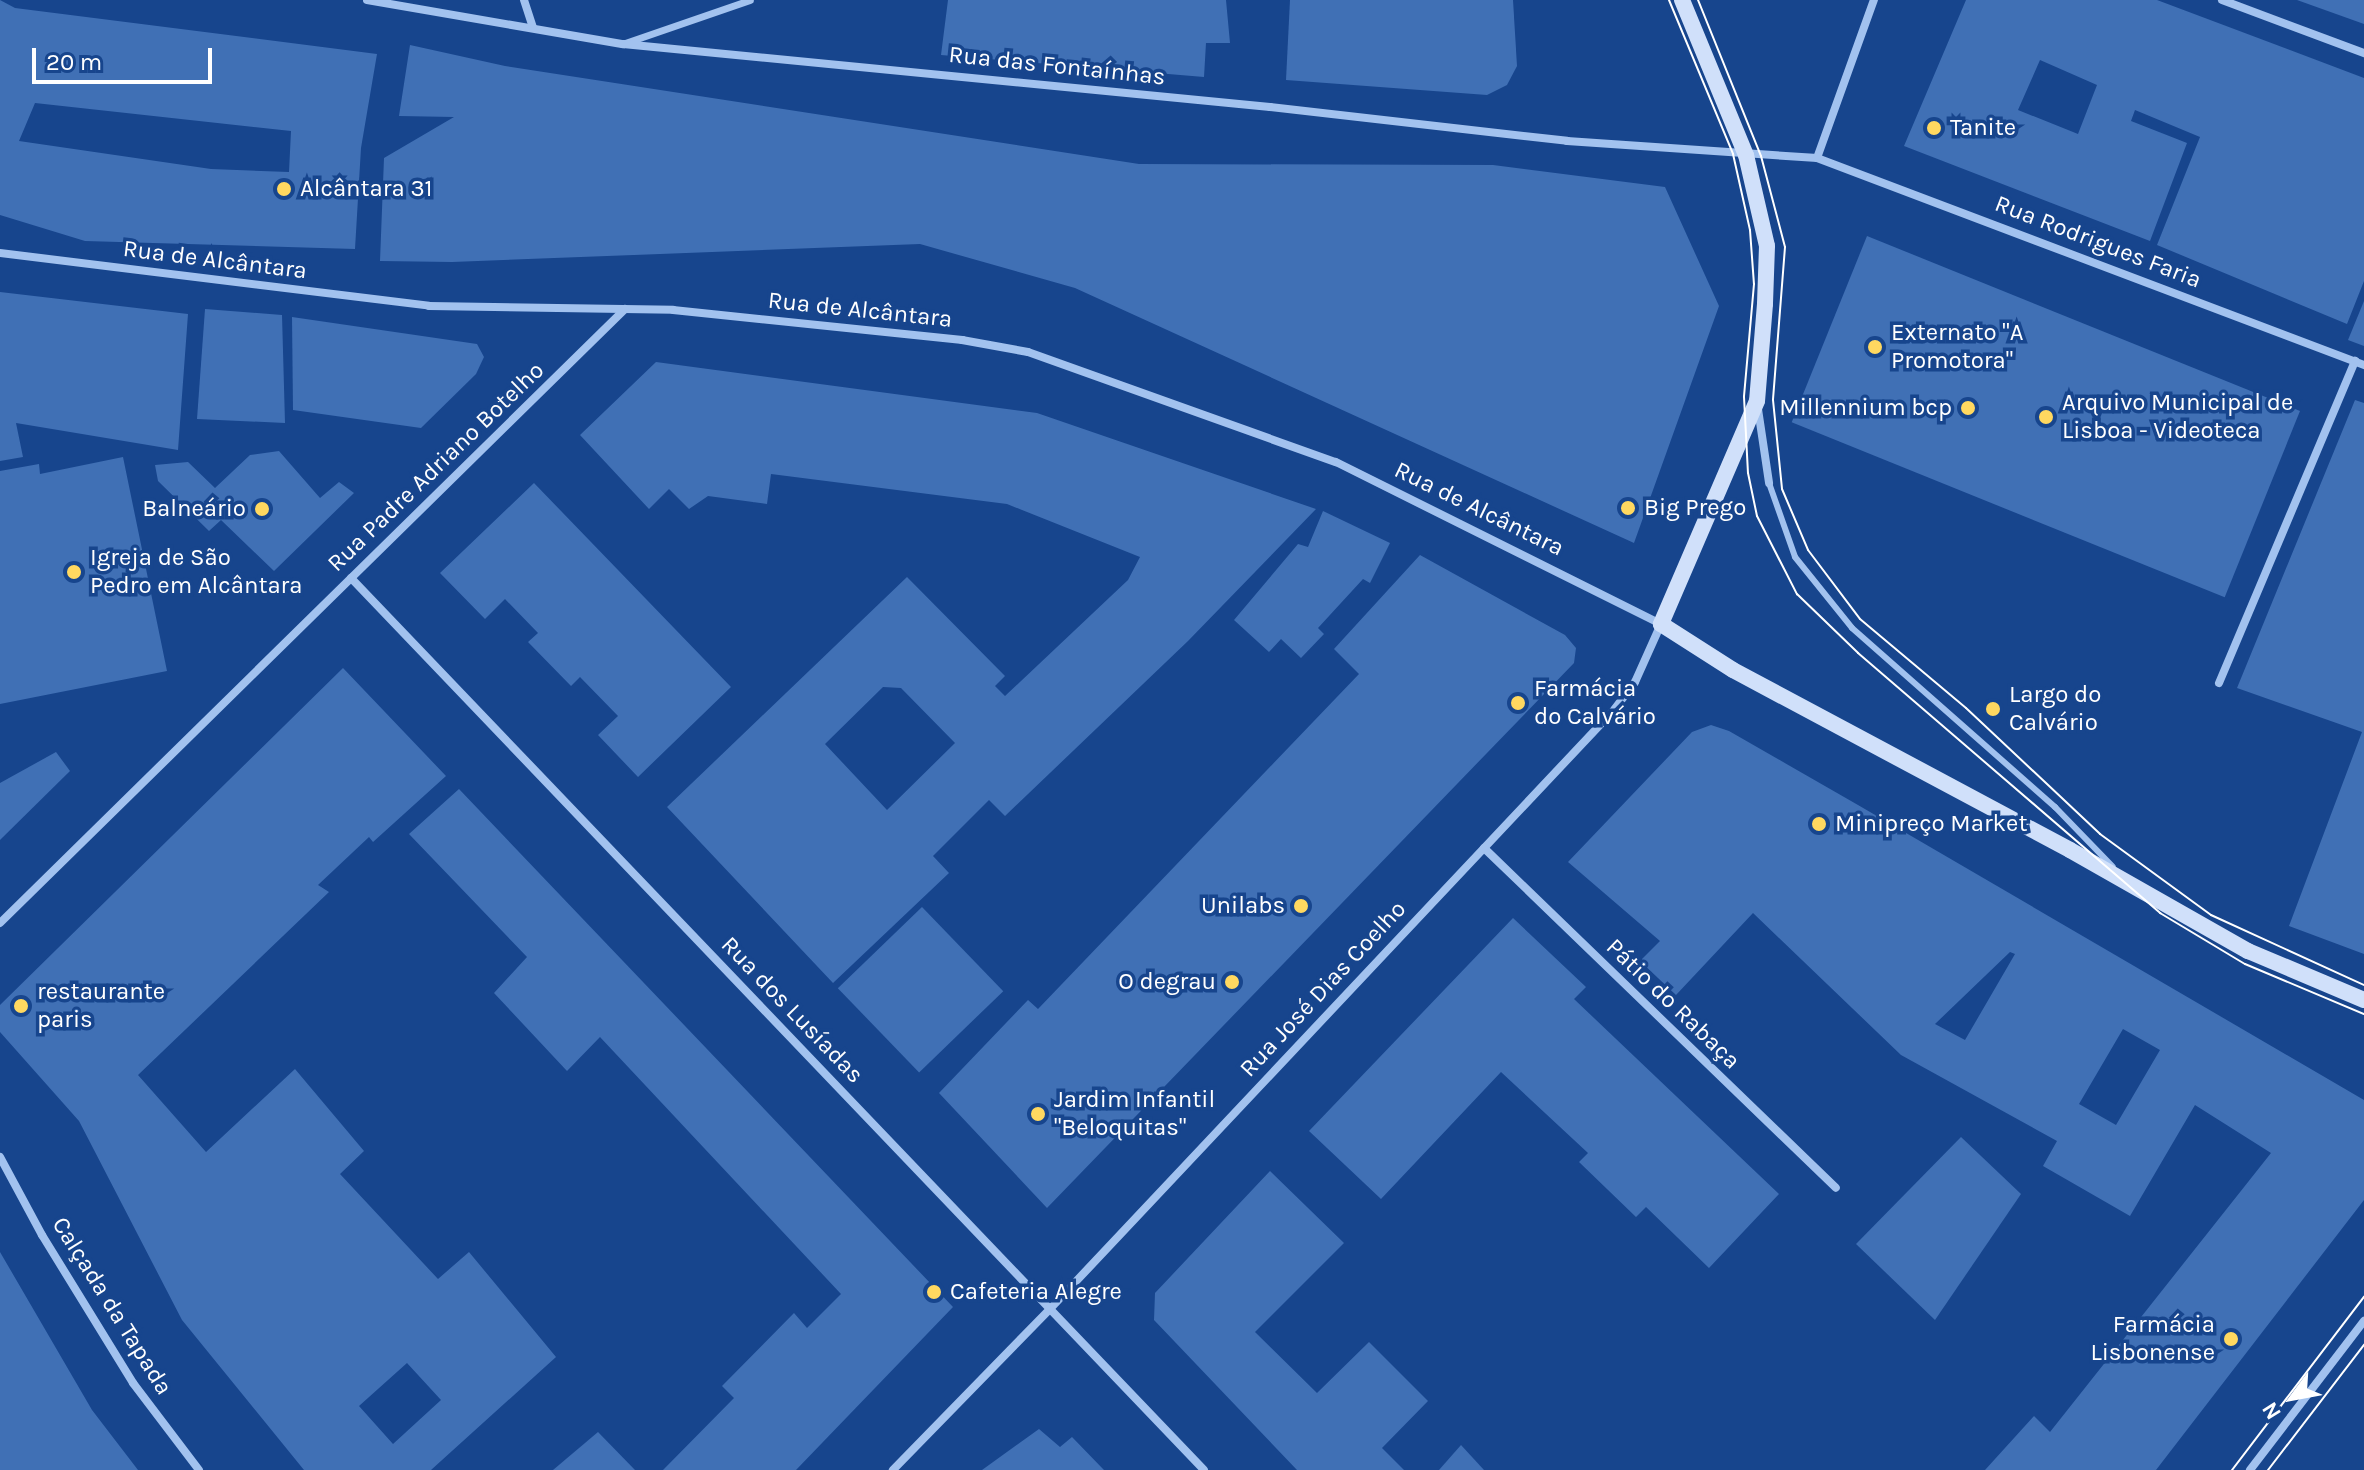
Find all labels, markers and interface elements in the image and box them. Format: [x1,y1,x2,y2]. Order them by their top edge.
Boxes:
scale bar [36,32,216,82]
street label: Rua das Fontaínhas [947,40,1167,92]
text: 20 m [46,48,102,76]
place label: Tanite [1950,114,2016,142]
marker: Tanite [1925,119,1943,137]
place label: Alcântara 31 [300,175,433,203]
marker: Alcântara 31 [275,180,293,198]
street label: Rua Rodrigues Faria [1991,189,2205,295]
street label: Rua de Alcântara [121,234,309,286]
street label: Rua de Alcântara [766,286,954,334]
place label: Externato "A Promotora" [1891,319,2023,375]
marker: Externato "A Promotora" [1866,338,1884,356]
street label: Rua Padre Adriano Botelho [322,356,550,578]
place label: Arquivo Municipal de Lisboa - Videoteca [2062,389,2293,445]
place label: Millennium bcp [1779,394,1952,422]
marker: Millennium bcp [1959,399,1977,417]
marker: Arquivo Municipal de Lisboa - Videoteca [2037,408,2055,426]
street label: Rua de Alcântara [1390,455,1568,563]
place label: Big Prego [1644,494,1746,522]
place label: Balneário [142,495,246,523]
marker: Big Prego [1619,499,1637,517]
marker: Balneário [253,500,271,518]
place label: Igreja de São Pedro em Alcântara [90,544,303,600]
marker: Igreja de São Pedro em Alcântara [65,563,83,581]
place label: Farmácia do Calvário [1534,675,1656,731]
place label: Largo do Calvário [2009,681,2101,737]
marker: Farmácia do Calvário [1509,694,1527,712]
marker: Largo do Calvário [1984,700,2002,718]
place label: Minipreço Market [1835,810,2027,838]
marker: Minipreço Market [1810,815,1828,833]
place label: Unilabs [1201,892,1285,920]
street label: Rua José Dias Coelho [1234,895,1412,1083]
marker: Unilabs [1292,897,1310,915]
street label: Rua dos Lusíadas [715,931,869,1089]
street label: Pátio do Rabaça [1600,933,1746,1075]
place label: O degrau [1118,968,1216,996]
marker: O degrau [1223,973,1241,991]
place label: restaurante paris [37,978,165,1034]
marker: restaurante paris [12,997,30,1015]
place label: Jardim Infantil "Beloquitas" [1054,1086,1215,1142]
marker: Jardim Infantil "Beloquitas" [1029,1105,1047,1123]
street label: Calçada da Tapada [46,1212,178,1400]
place label: Cafeteria Alegre [950,1278,1122,1306]
marker: Cafeteria Alegre [925,1283,943,1301]
place label: Farmácia Lisbonense [2090,1311,2215,1367]
marker: Farmácia Lisbonense [2222,1330,2240,1348]
north arrow [2252,1358,2332,1438]
text: N [2256,1397,2287,1424]

